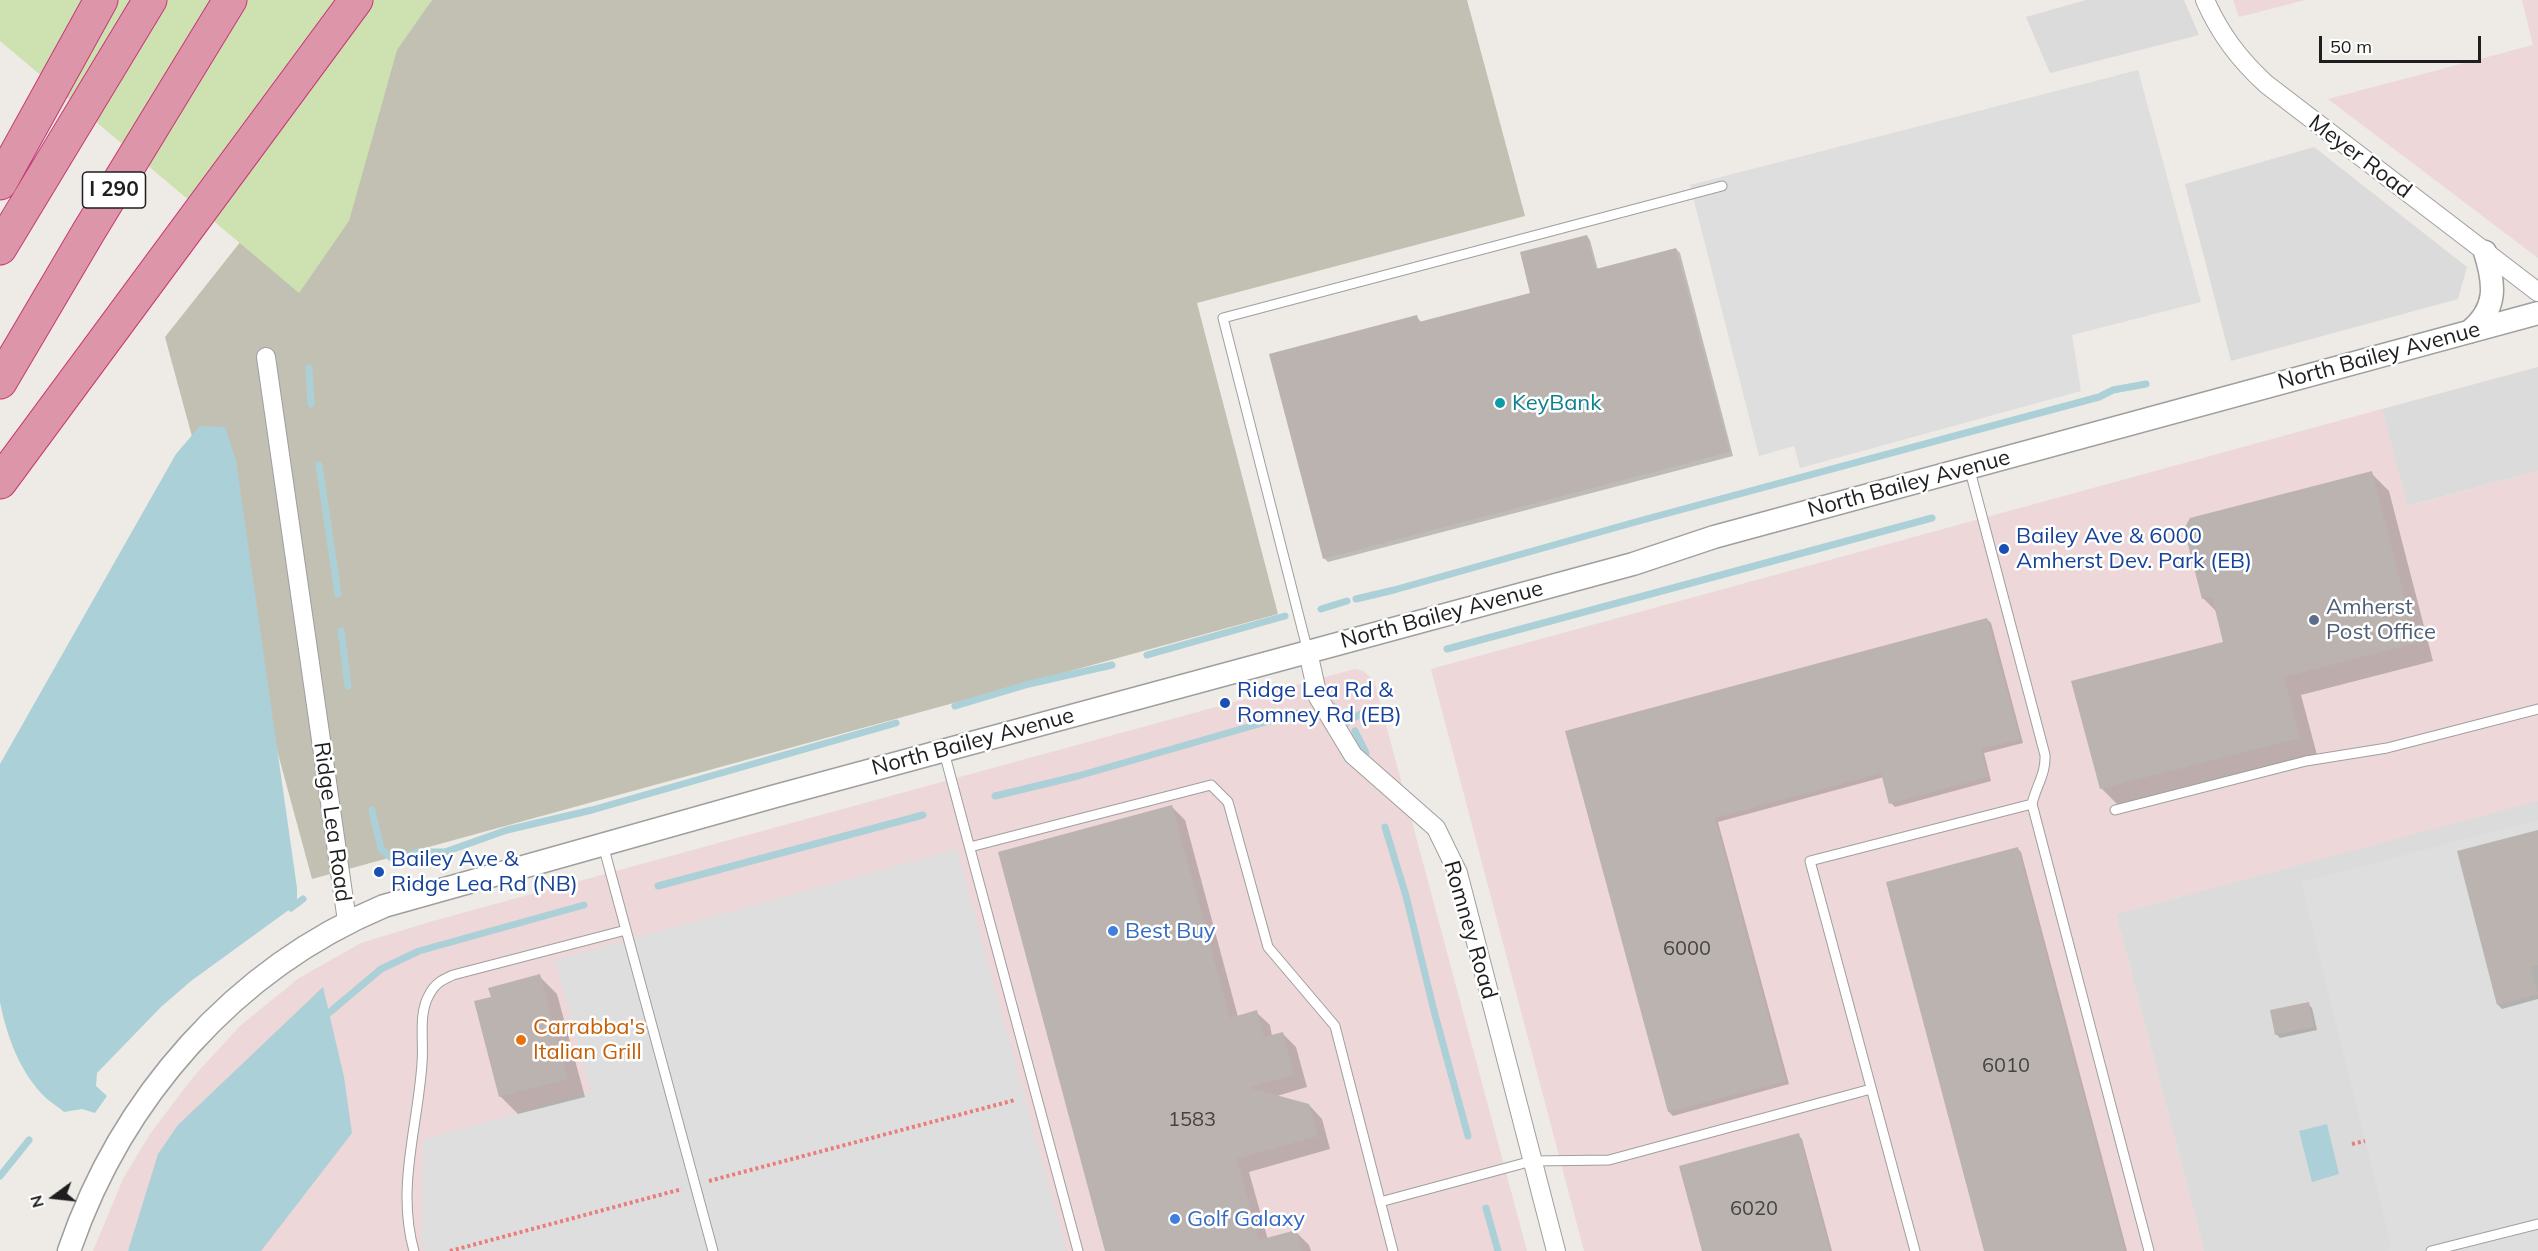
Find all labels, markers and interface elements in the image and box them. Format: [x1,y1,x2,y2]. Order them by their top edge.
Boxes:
scale bar [2322,24,2484,62]
text: 50 m [2330,35,2372,58]
street label: Meyer Road [2303,110,2417,204]
road number: I 290 [82,172,146,208]
street label: North Bailey Avenue [2275,316,2483,396]
place label: KeyBank [1512,390,1602,416]
marker: KeyBank [1493,396,1507,410]
street label: North Bailey Avenue [1805,444,2013,524]
place label: Bailey Ave & 6000 Amherst Dev. Park (EB) [2016,523,2252,574]
marker: Bailey Ave & 6000 Amherst Dev. Park (EB) [1997,542,2011,556]
street label: North Bailey Avenue [1338,575,1546,655]
place label: Amherst Post Office [2326,594,2436,646]
marker: Amherst Post Office [2307,613,2321,627]
place label: Ridge Lea Rd & Romney Rd (EB) [1237,677,1402,728]
marker: Ridge Lea Rd & Romney Rd (EB) [1218,696,1232,710]
street label: North Bailey Avenue [869,702,1077,782]
street label: Ridge Lea Road [308,740,356,904]
place label: Bailey Ave & Ridge Lea Rd (NB) [391,846,578,897]
street label: Romney Road [1438,858,1502,1002]
marker: Bailey Ave & Ridge Lea Rd (NB) [372,865,386,879]
place label: Best Buy [1125,918,1216,944]
marker: Best Buy [1106,924,1120,938]
house number: 6000 [1663,937,1711,961]
place label: Carrabba's Italian Grill [533,1014,645,1066]
marker: Carrabba's Italian Grill [514,1033,528,1047]
house number: 6010 [1982,1054,2030,1078]
house number: 1583 [1168,1108,1216,1132]
north arrow [24,1167,84,1227]
text: N [25,1193,48,1210]
house number: 6020 [1730,1197,1778,1221]
place label: Golf Galaxy [1187,1206,1305,1232]
marker: Golf Galaxy [1168,1212,1182,1226]

